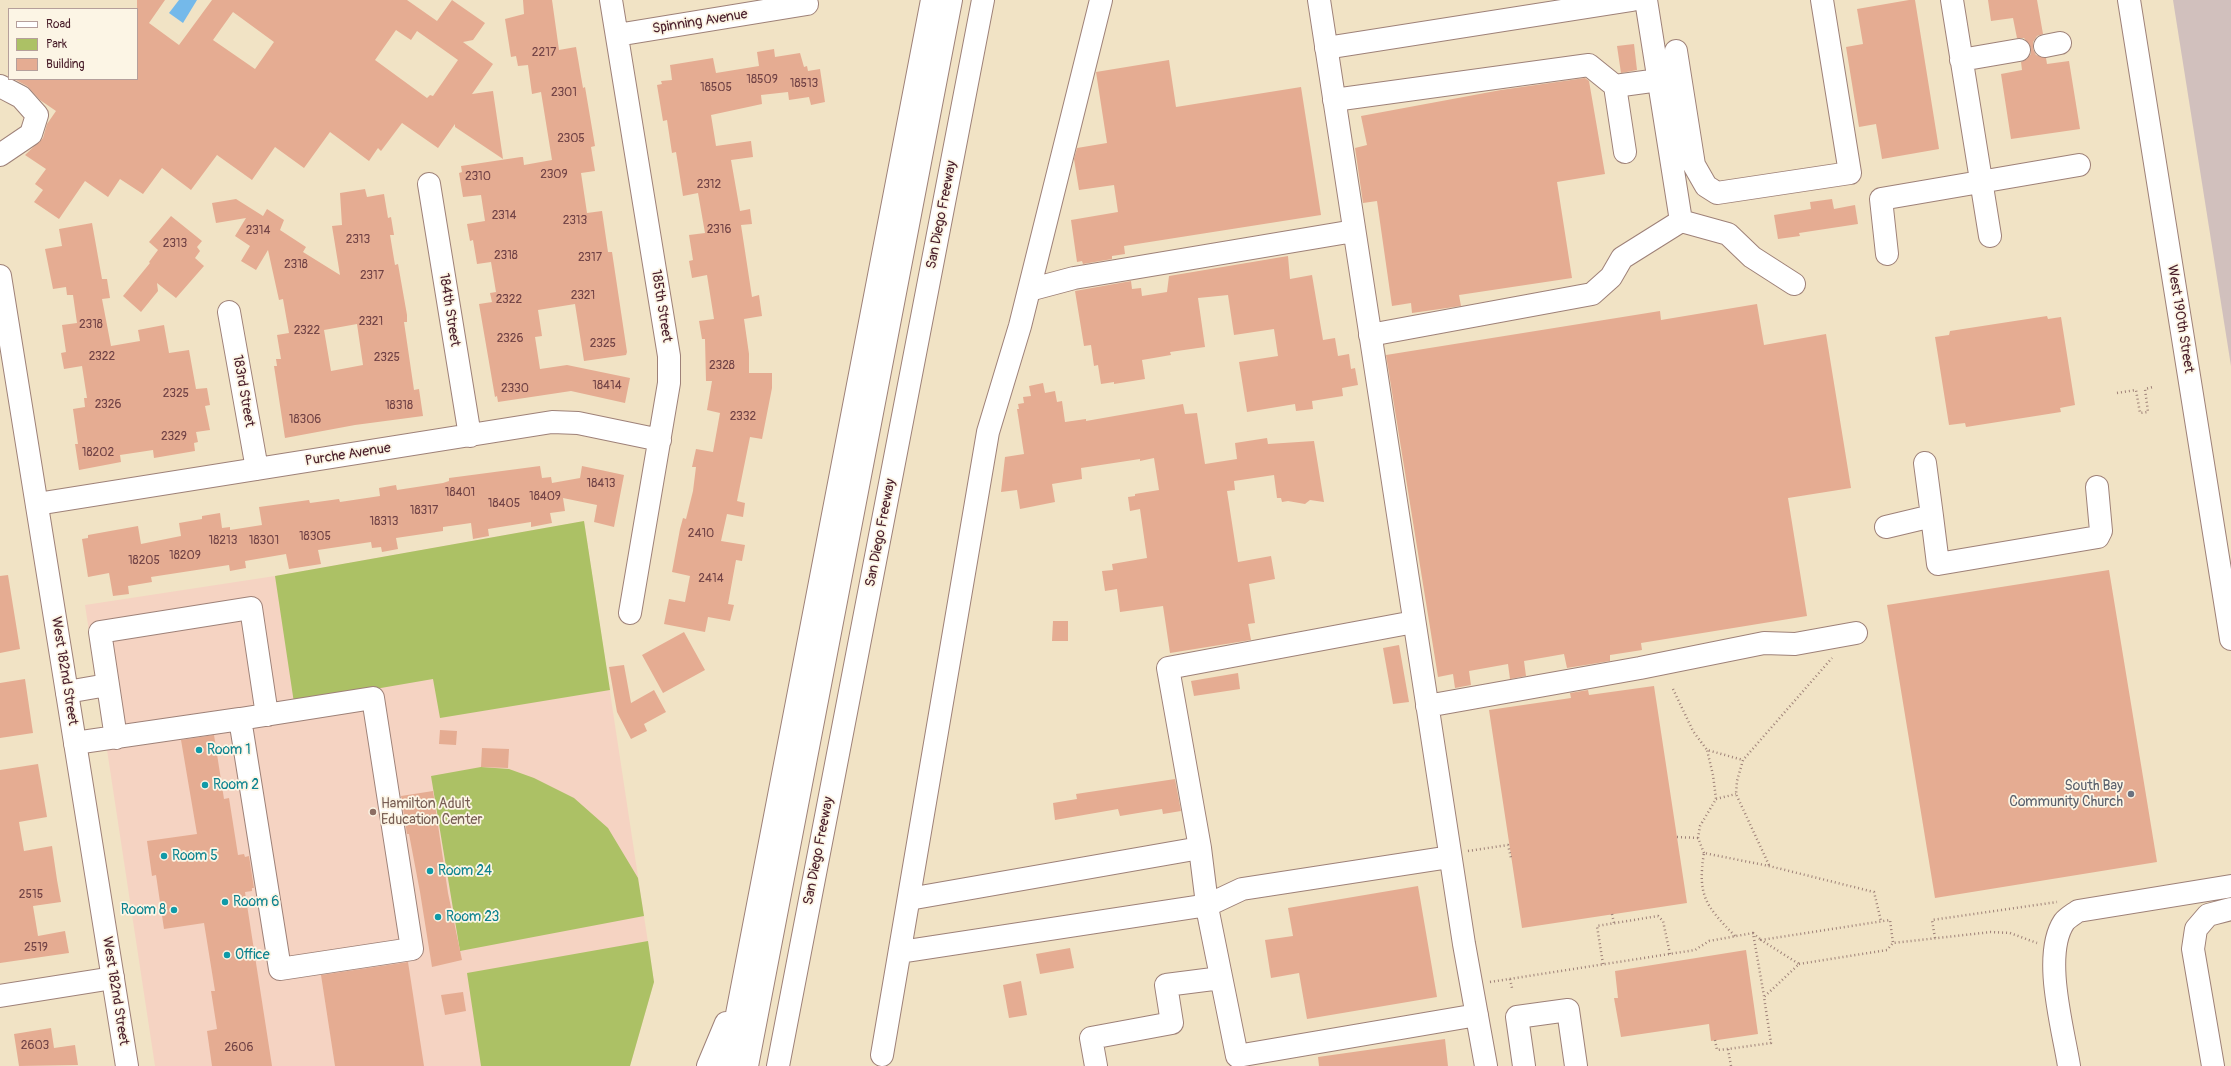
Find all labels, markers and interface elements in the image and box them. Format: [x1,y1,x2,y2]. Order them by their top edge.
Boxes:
street label: Spinning Avenue [651,6,749,38]
legend [8,8,138,80]
text: Road [46,17,71,32]
text: Park [46,37,67,52]
house number: 2217 [532,46,556,60]
text: Building [46,57,85,72]
house number: 18509 [746,73,778,87]
house number: 18513 [790,77,818,91]
house number: 18505 [700,81,732,95]
house number: 2301 [551,86,577,100]
house number: 2305 [557,132,585,146]
street label: San Diego Freeway [923,159,961,271]
house number: 2309 [540,168,568,182]
house number: 2310 [465,170,491,184]
house number: 2312 [697,178,721,192]
house number: 2314 [492,209,516,223]
house number: 2313 [563,214,587,228]
house number: 2316 [707,223,731,237]
house number: 2314 [246,224,270,238]
house number: 2313 [346,233,370,247]
house number: 2313 [163,237,187,251]
house number: 2318 [494,249,518,263]
house number: 2317 [578,251,602,265]
house number: 2318 [284,258,308,272]
street label: West 190th Street [2163,264,2197,374]
street label: 185th Street [647,268,675,344]
house number: 2317 [360,269,384,283]
street label: 184th Street [435,272,463,348]
house number: 2321 [571,289,595,303]
house number: 2322 [496,293,522,307]
house number: 2321 [359,315,383,329]
house number: 2318 [79,318,103,332]
house number: 2322 [294,324,320,338]
house number: 2326 [497,332,523,346]
house number: 2325 [590,337,616,351]
house number: 2322 [89,350,115,364]
house number: 2325 [374,351,400,365]
street label: 183rd Street [228,354,258,428]
house number: 2328 [709,359,735,373]
house number: 18414 [592,379,622,393]
house number: 2330 [501,382,529,396]
house number: 2325 [163,387,189,401]
house number: 2326 [95,398,121,412]
house number: 18318 [385,399,413,413]
house number: 2332 [730,410,756,424]
house number: 18306 [289,413,321,427]
house number: 2329 [161,430,187,444]
street label: Purche Avenue [304,440,392,470]
house number: 18202 [82,446,114,460]
house number: 18413 [586,477,616,491]
street label: San Diego Freeway [862,477,900,589]
house number: 18401 [445,486,475,500]
house number: 18409 [529,490,561,504]
house number: 18405 [488,497,520,511]
house number: 18317 [410,504,438,518]
house number: 18313 [370,515,398,529]
house number: 2410 [688,527,714,541]
house number: 18305 [299,530,331,544]
house number: 18213 [209,534,237,548]
house number: 18301 [249,534,279,548]
house number: 18209 [169,549,201,563]
house number: 18205 [128,554,160,568]
house number: 2414 [698,572,724,586]
street label: West 182nd Street [47,615,81,727]
place label: Room 1 [207,742,251,758]
marker: Room 1 [194,745,204,755]
place label: Room 2 [213,777,259,793]
place label: South Bay Community Church [2009,778,2123,810]
marker: Room 2 [200,780,210,790]
marker: South Bay Community Church [2126,789,2136,799]
street label: San Diego Freeway [800,795,838,907]
place label: Hamilton Adult Education Center [381,796,482,828]
marker: Hamilton Adult Education Center [368,807,378,817]
place label: Room 5 [172,848,218,864]
marker: Room 5 [159,851,169,861]
place label: Room 24 [438,863,492,879]
marker: Room 24 [425,866,435,876]
house number: 2515 [19,888,43,902]
place label: Room 6 [233,894,279,910]
marker: Room 6 [220,897,230,907]
place label: Room 8 [121,902,166,918]
marker: Room 8 [169,905,179,915]
place label: Room 23 [446,909,499,925]
marker: Room 23 [433,912,443,922]
street label: West 182nd Street [98,935,132,1047]
house number: 2519 [24,941,48,955]
place label: Office [235,947,270,963]
marker: Office [222,950,232,960]
house number: 2603 [21,1039,49,1053]
house number: 2606 [225,1041,253,1055]

